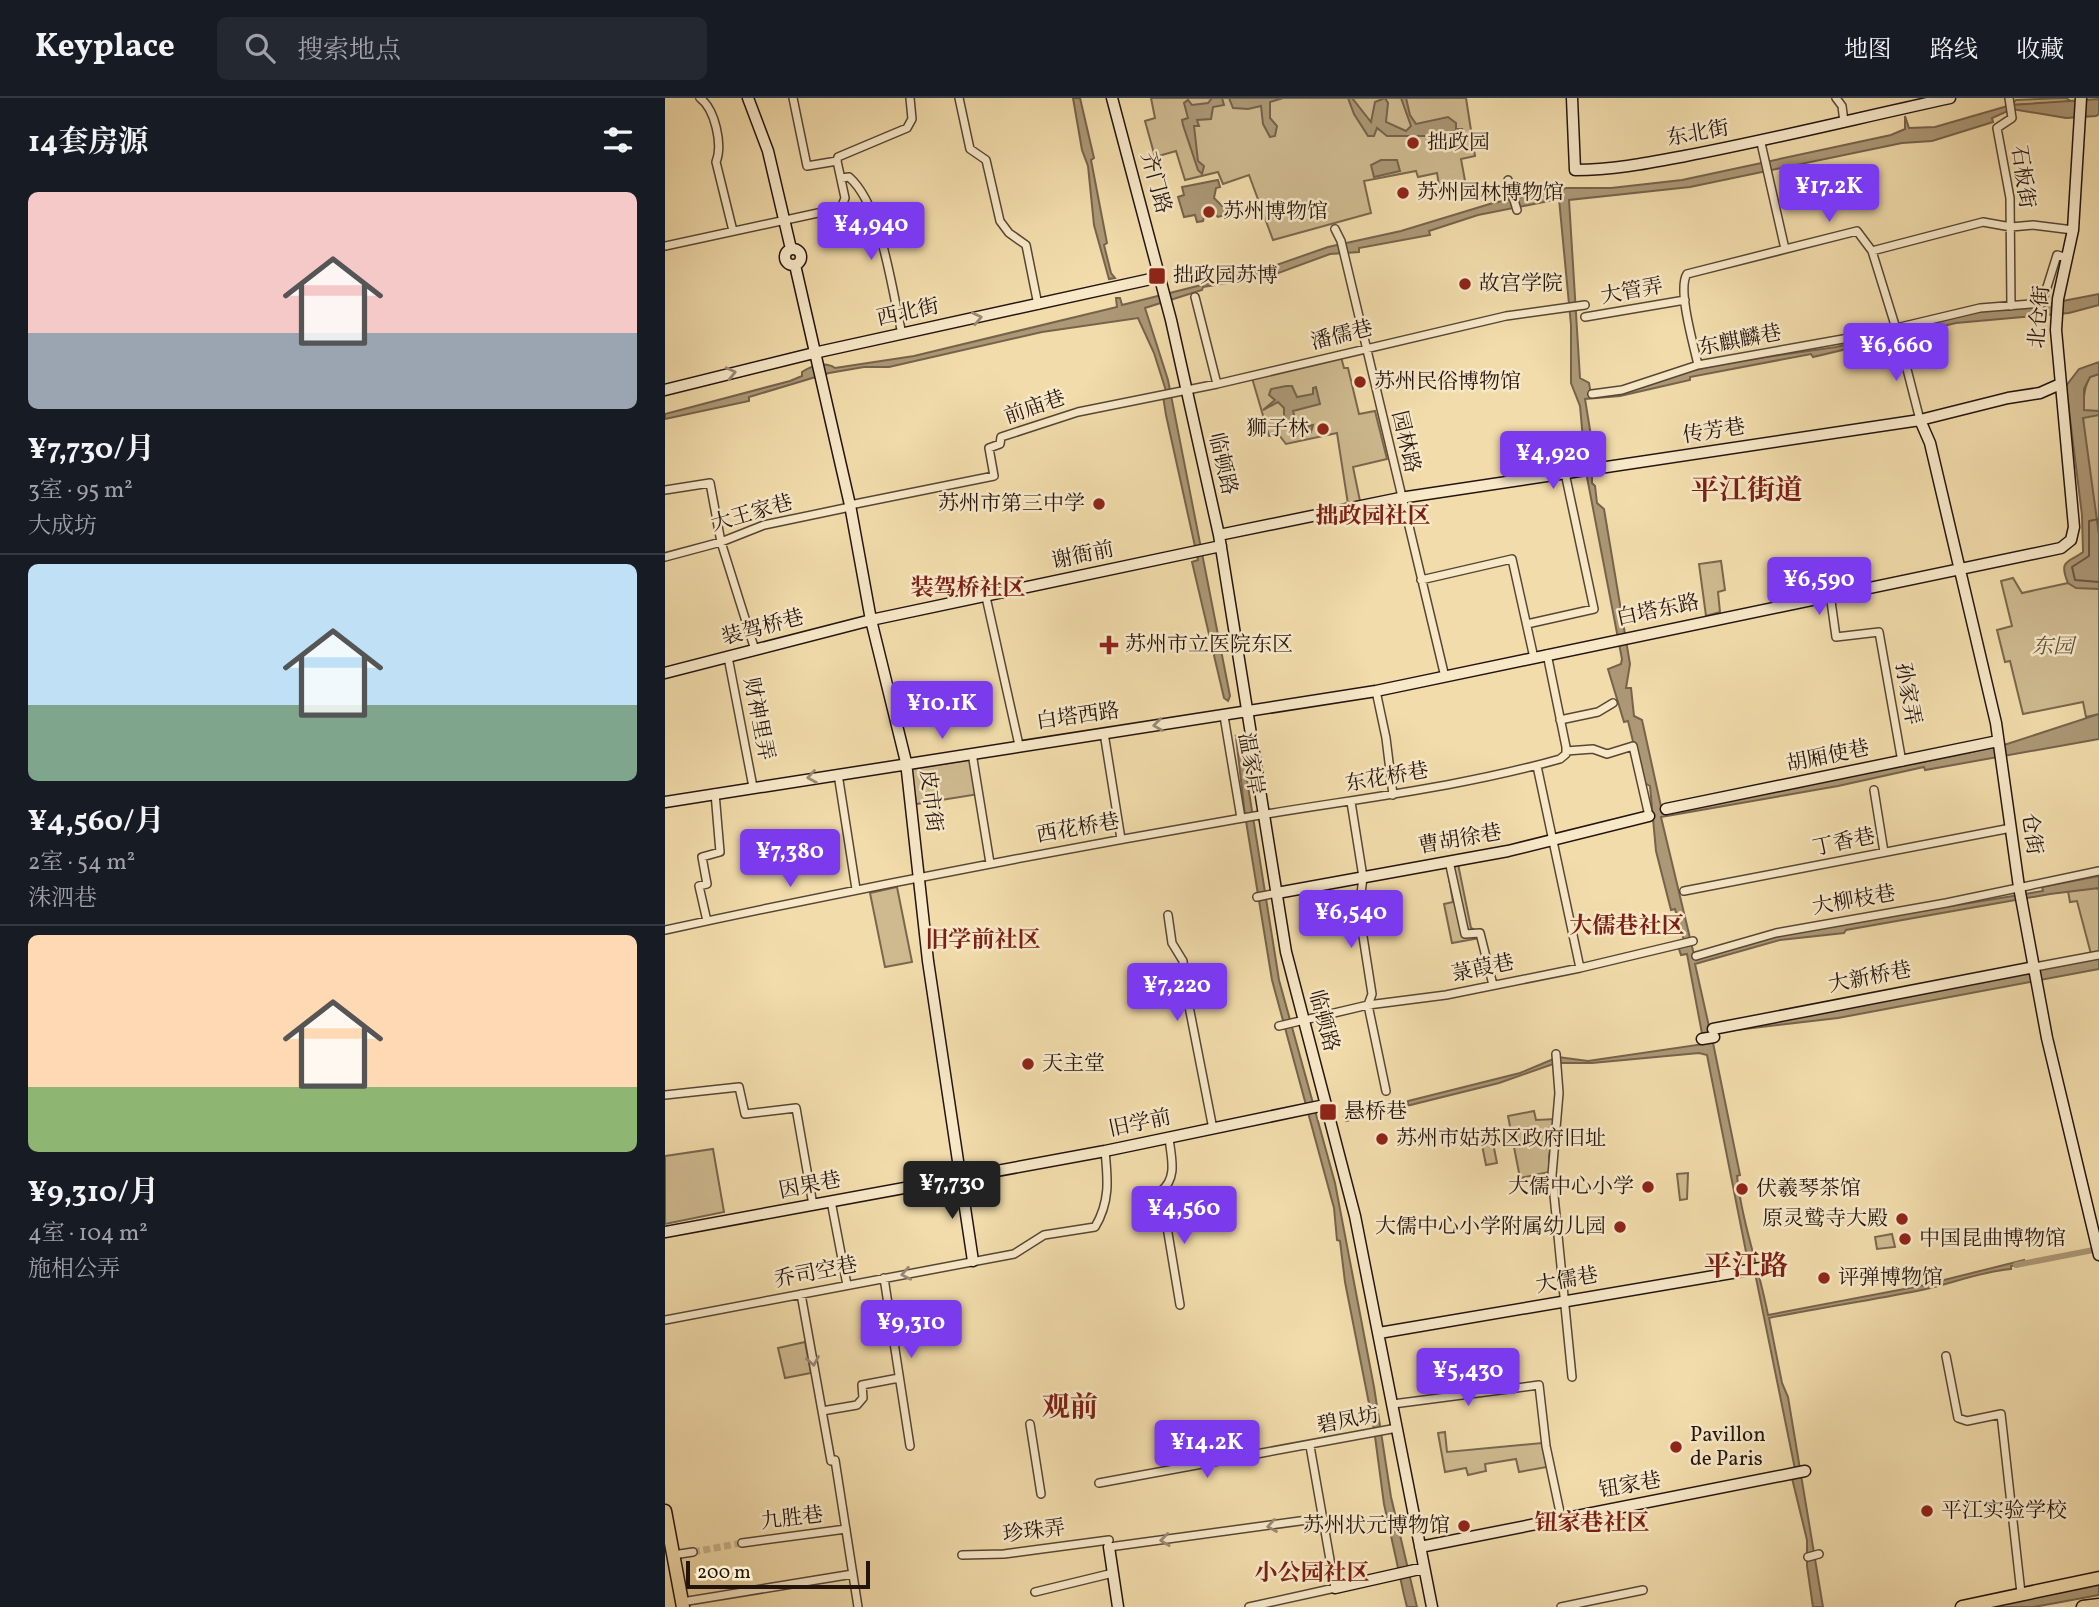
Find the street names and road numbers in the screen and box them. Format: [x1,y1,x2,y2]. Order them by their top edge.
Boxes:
street label: 东北街 [1664,114,1732,154]
street label: 石板街 [2003,144,2041,210]
street label: 齐门路 [1133,149,1177,217]
street label: 大管弄 [1598,272,1666,312]
street label: 北仓街 [2023,284,2057,350]
street label: 西北街 [874,292,942,334]
street label: 潘儒巷 [1308,314,1376,358]
street label: 东麒麟巷 [1696,319,1784,363]
street label: 前庙巷 [1000,384,1070,432]
street label: 园林路 [1384,408,1426,476]
street label: 传芳巷 [1681,413,1747,451]
street label: 临顿路 [1201,430,1243,498]
street label: 大王家巷 [708,488,796,540]
street label: 谢衙前 [1049,535,1117,577]
street label: 白塔东路 [1614,588,1702,634]
street label: 装驾桥巷 [719,603,807,653]
street label: 孙家弄 [1887,660,1927,728]
street label: 财神里弄 [736,675,780,763]
street label: 白塔西路 [1034,697,1122,737]
street label: 温家岸 [1230,730,1270,798]
street label: 胡厢使巷 [1784,734,1872,780]
street label: 东花桥巷 [1343,756,1431,800]
street label: 皮市街 [912,768,948,834]
street label: 西花桥巷 [1034,807,1122,851]
street label: 仓街 [2014,811,2048,857]
street label: 曹胡徐巷 [1416,818,1504,862]
street label: 丁香巷 [1810,822,1878,864]
street label: 大柳枝巷 [1810,879,1898,923]
street label: 菉葭巷 [1449,948,1517,990]
street label: 大新桥巷 [1826,956,1914,1000]
street label: 临顿路 [1301,987,1345,1055]
street label: 旧学前 [1106,1103,1174,1145]
street label: 因果巷 [776,1166,844,1206]
street label: 乔司空巷 [772,1251,860,1295]
street label: 大儒巷 [1533,1261,1601,1301]
street label: 碧凤坊 [1314,1401,1382,1441]
street label: 钮家巷 [1596,1466,1664,1506]
street label: 九胜巷 [759,1501,825,1537]
street label: 珍珠弄 [1001,1514,1067,1550]

